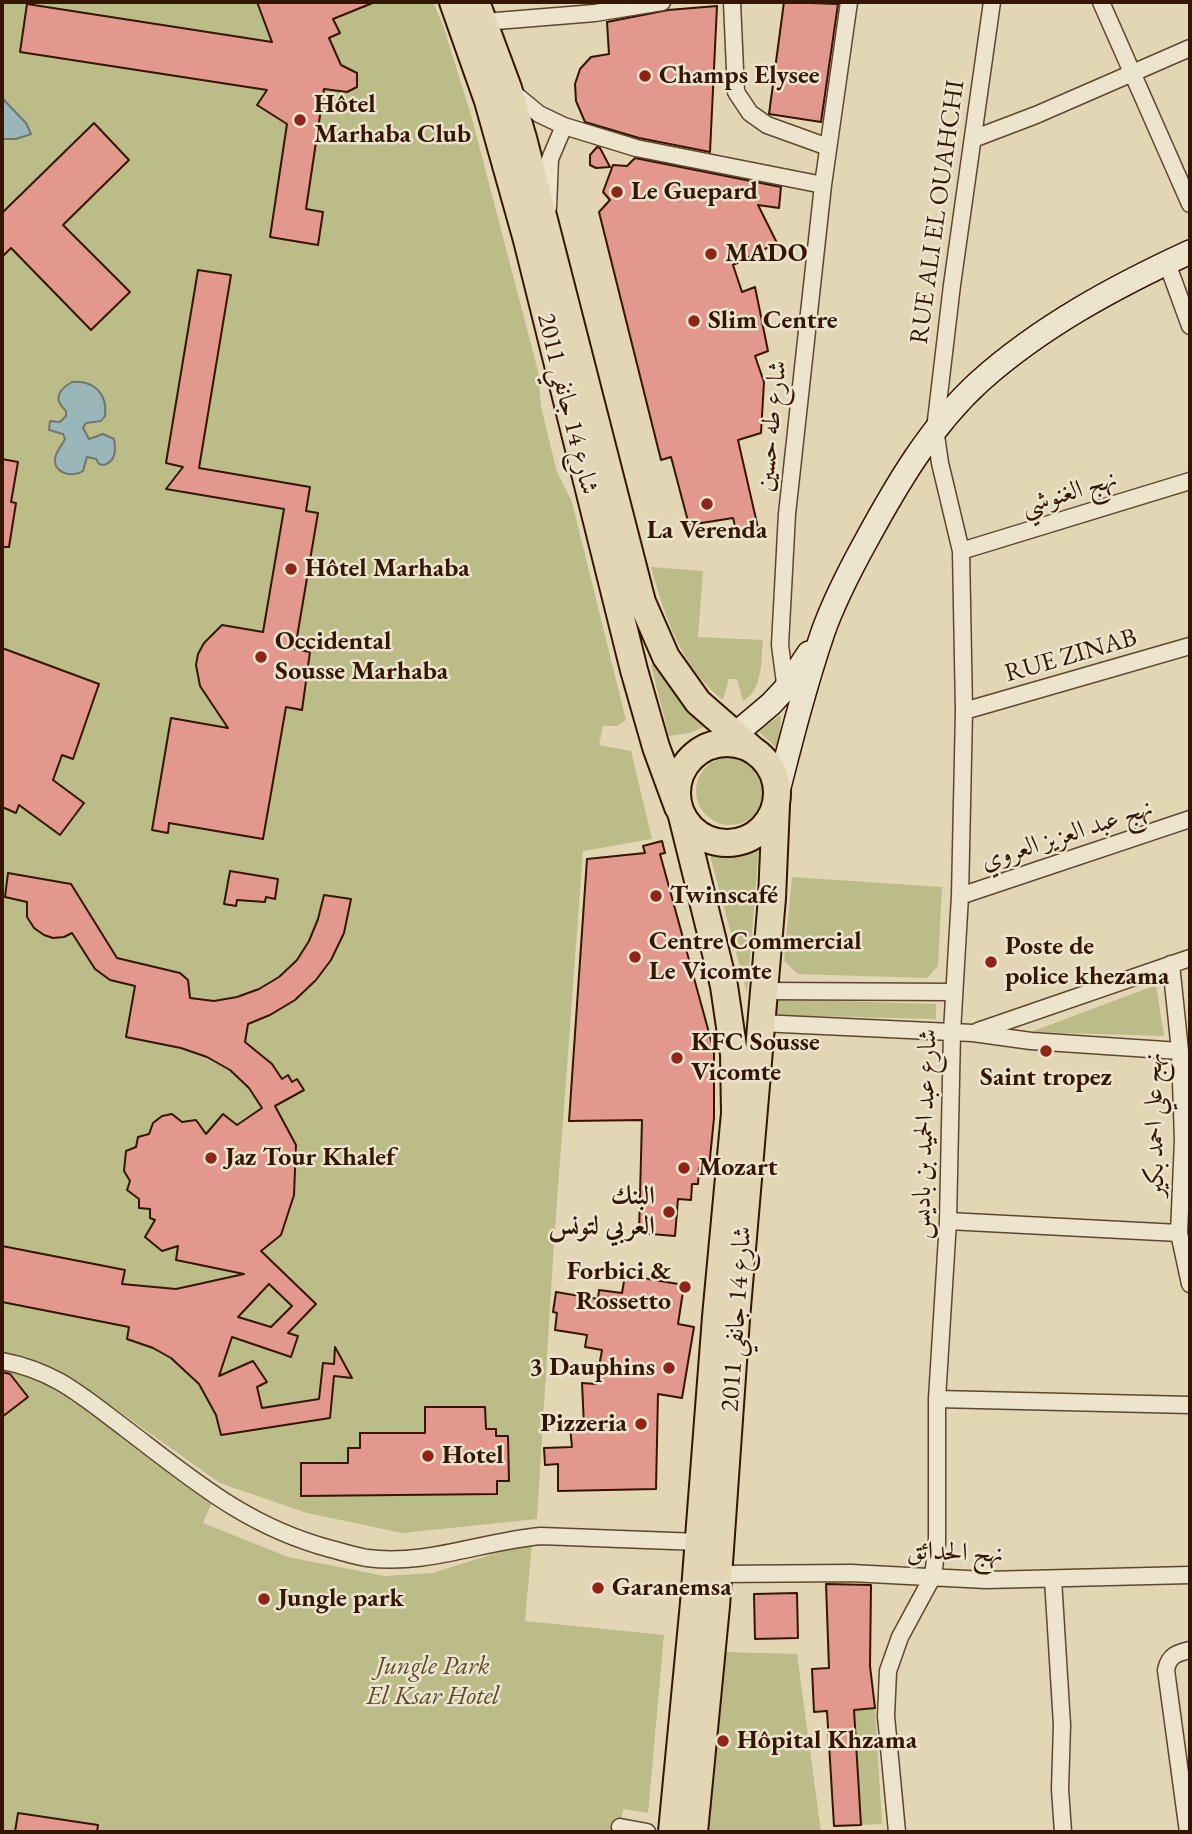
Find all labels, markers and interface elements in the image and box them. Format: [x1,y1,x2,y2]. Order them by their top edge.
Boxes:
place label: Champs Elysee [659,60,820,92]
marker: Champs Elysee [637,68,653,84]
street label: RUE ALI EL OUAHCHI [904,78,972,346]
place label: Hôtel Marhaba Club [314,89,471,150]
marker: Hôtel Marhaba Club [292,112,308,128]
place label: Le Guepard [631,176,758,208]
marker: Le Guepard [609,184,625,200]
place label: MADO [725,238,807,270]
marker: MADO [703,246,719,262]
place label: Slim Centre [708,305,838,337]
street label: شارع 14 جانفي 2011 [529,310,605,498]
marker: Slim Centre [686,313,702,329]
street label: شارع طه حسين [750,359,794,493]
street label: نهج الغنوشي [1017,464,1121,522]
marker: La Verenda [699,496,715,512]
place label: La Verenda [647,515,767,547]
place label: Hôtel Marhaba [305,553,470,585]
marker: Hôtel Marhaba [283,561,299,577]
street label: RUE ZINAB [1001,622,1141,690]
place label: Occidental Sousse Marhaba [275,626,448,688]
marker: Occidental Sousse Marhaba [253,649,269,665]
street label: نهج عبد العزيز العروي [977,793,1157,877]
place label: Twinscafé [670,880,778,912]
marker: Twinscafé [648,888,664,904]
place label: Centre Commercial Le Vicomte [649,926,862,988]
place label: Poste de police khezama [1005,931,1169,992]
marker: Centre Commercial Le Vicomte [627,949,643,965]
marker: Poste de police khezama [983,954,999,970]
place label: KFC Sousse Vicomte [691,1027,820,1088]
street label: شارع عبد الحميد بن باديس [906,1028,944,1240]
marker: Saint tropez [1038,1043,1054,1059]
marker: KFC Sousse Vicomte [669,1050,685,1066]
street label: نهج علي احمد بكير [1138,1052,1172,1198]
place label: Saint tropez [980,1062,1112,1094]
place label: Jaz Tour Khalef [225,1142,395,1174]
marker: Jaz Tour Khalef [203,1150,219,1166]
place label: Mozart [698,1152,778,1184]
marker: Mozart [676,1160,692,1176]
place label: البنك العربي لتونس [548,1181,655,1242]
marker: البنك العربي لتونس [661,1204,677,1220]
street label: شارع 14 جانفي 2011 [715,1225,759,1413]
place label: Forbici & Rossetto [567,1256,671,1318]
marker: Forbici & Rossetto [677,1279,693,1295]
place label: 3 Dauphins [529,1352,655,1384]
marker: 3 Dauphins [661,1360,677,1376]
place label: Pizzeria [540,1408,627,1440]
marker: Pizzeria [633,1416,649,1432]
place label: Hotel [442,1440,504,1472]
marker: Hotel [420,1448,436,1464]
street label: نهج الحدائق [906,1536,1004,1570]
place label: Garanemsa [612,1572,732,1604]
marker: Garanemsa [590,1580,606,1596]
place label: Jungle park [278,1583,404,1615]
marker: Jungle park [256,1591,272,1607]
park label: Jungle Park El Ksar Hotel [367,1651,499,1712]
place label: Hôpital Khzama [737,1725,917,1757]
marker: Hôpital Khzama [715,1733,731,1749]

